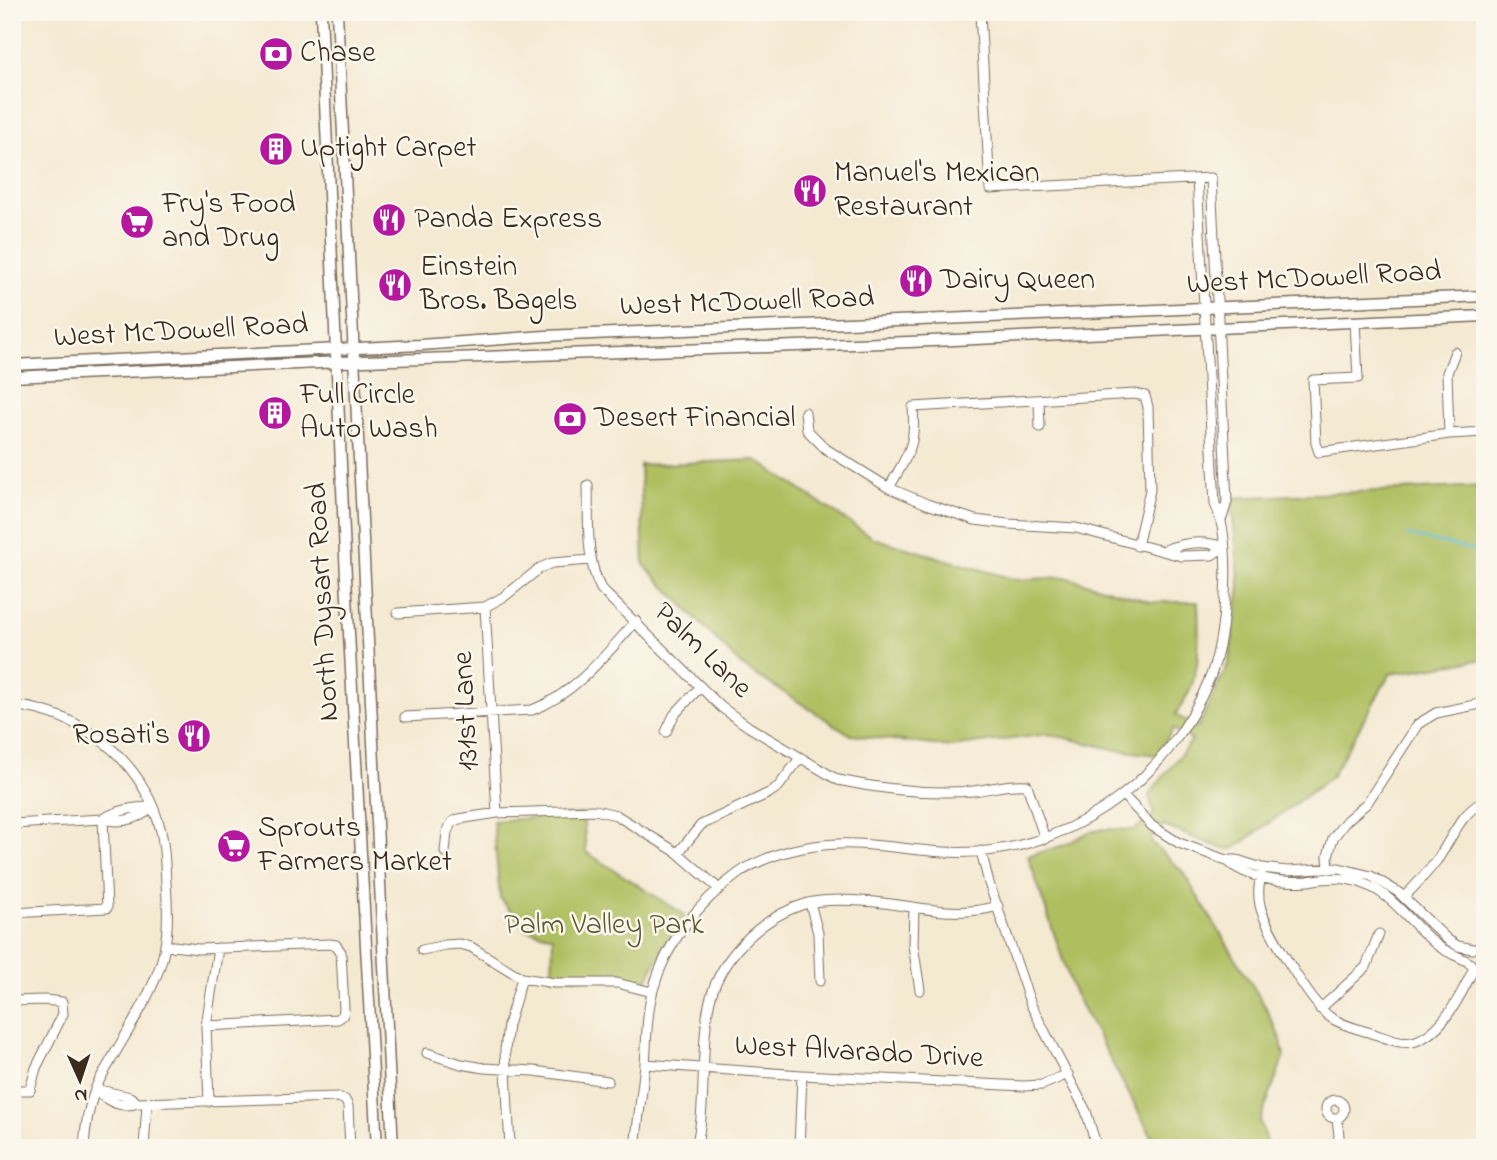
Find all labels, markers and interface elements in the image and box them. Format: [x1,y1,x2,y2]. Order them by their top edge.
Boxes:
place label: Chase [300,32,376,76]
bank icon: Chase [257,35,295,73]
place label: Uptight Carpet [300,127,477,171]
building icon: Uptight Carpet [257,130,295,168]
place label: Manuel's Mexican Restaurant [834,152,1039,230]
restaurant icon: Manuel's Mexican Restaurant [791,172,829,210]
place label: Fry's Food and Drug [161,183,296,261]
place label: Panda Express [414,198,602,242]
restaurant icon: Panda Express [370,201,408,239]
supermarket icon: Fry's Food and Drug [118,203,156,241]
place label: Einstein Bros. Bagels [419,246,578,324]
street label: West McDowell Road [1186,250,1442,308]
place label: Dairy Queen [939,259,1095,303]
restaurant icon: Dairy Queen [897,262,935,300]
restaurant icon: Einstein Bros. Bagels [376,266,414,304]
street label: West McDowell Road [619,277,875,329]
street label: West McDowell Road [53,303,309,361]
place label: Full Circle Auto Wash [299,374,438,452]
building icon: Full Circle Auto Wash [256,394,294,432]
place label: Desert Financial [593,397,796,441]
bank icon: Desert Financial [551,400,589,438]
street label: North Dysart Road [296,481,352,723]
street label: Palm Lane [642,592,762,710]
street label: 131st Lane [442,649,492,772]
place label: Rosati's [72,714,170,758]
restaurant icon: Rosati's [175,717,213,755]
place label: Sprouts Farmers Market [257,807,452,885]
supermarket icon: Sprouts Farmers Market [215,827,253,865]
park label: Palm Valley Park [504,904,705,948]
street label: West Alvarado Drive [734,1025,985,1082]
north arrow [46,1044,116,1114]
text: N [73,1081,88,1108]

